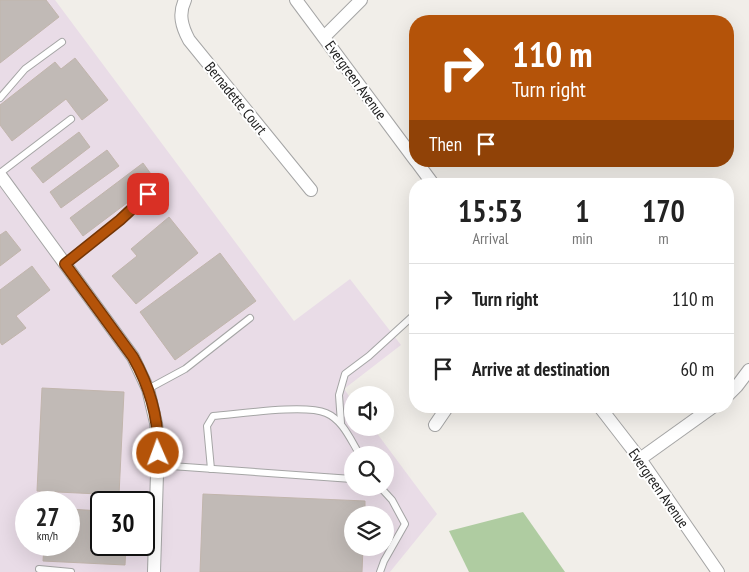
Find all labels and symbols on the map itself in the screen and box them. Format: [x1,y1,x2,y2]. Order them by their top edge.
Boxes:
street label: Evergreen Avenue [321,37,391,123]
street label: Bernadette Court [201,58,271,138]
pin [127,173,169,215]
position arrow [131,426,183,478]
street label: Evergreen Avenue [625,445,693,531]
speed limit sign: 30 [90,491,155,556]

